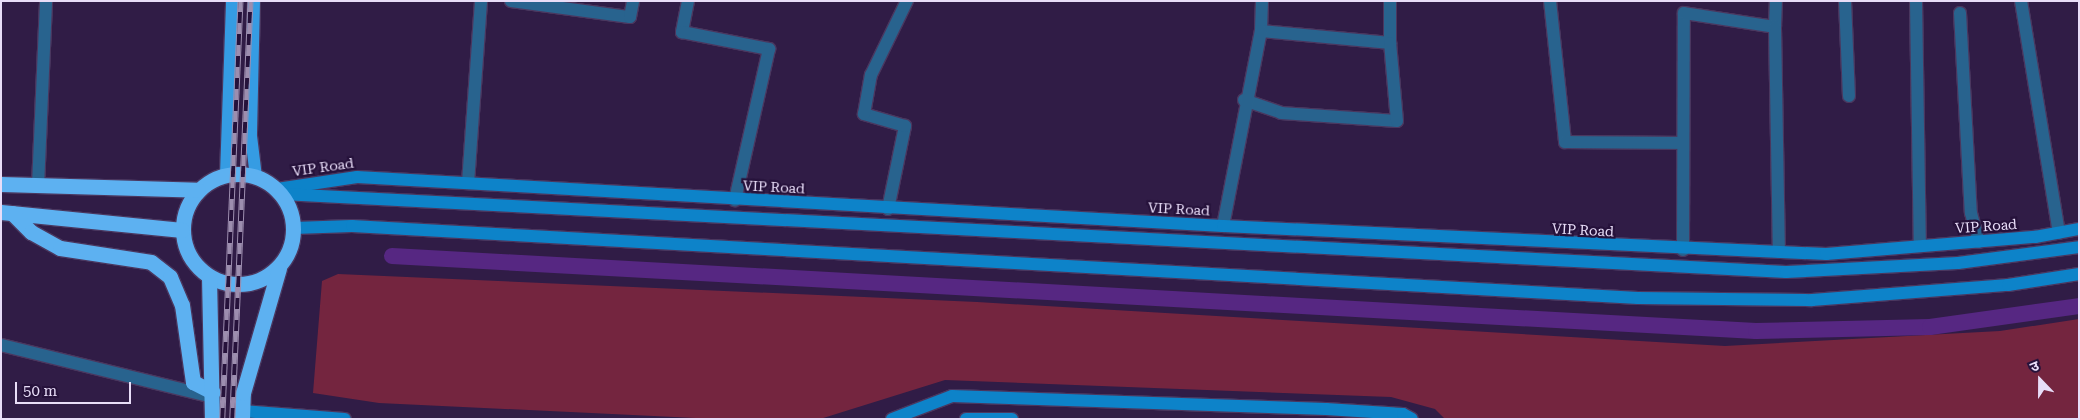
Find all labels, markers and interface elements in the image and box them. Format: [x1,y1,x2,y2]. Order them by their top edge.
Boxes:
street label: VIP Road [291,154,355,180]
street label: VIP Road [743,177,805,197]
street label: VIP Road [1148,199,1210,219]
street label: VIP Road [1954,215,2018,237]
street label: VIP Road [1552,220,1614,240]
north arrow [2015,355,2065,405]
text: उ [2028,357,2041,375]
scale bar [18,372,134,404]
text: 50 m [23,382,57,400]

